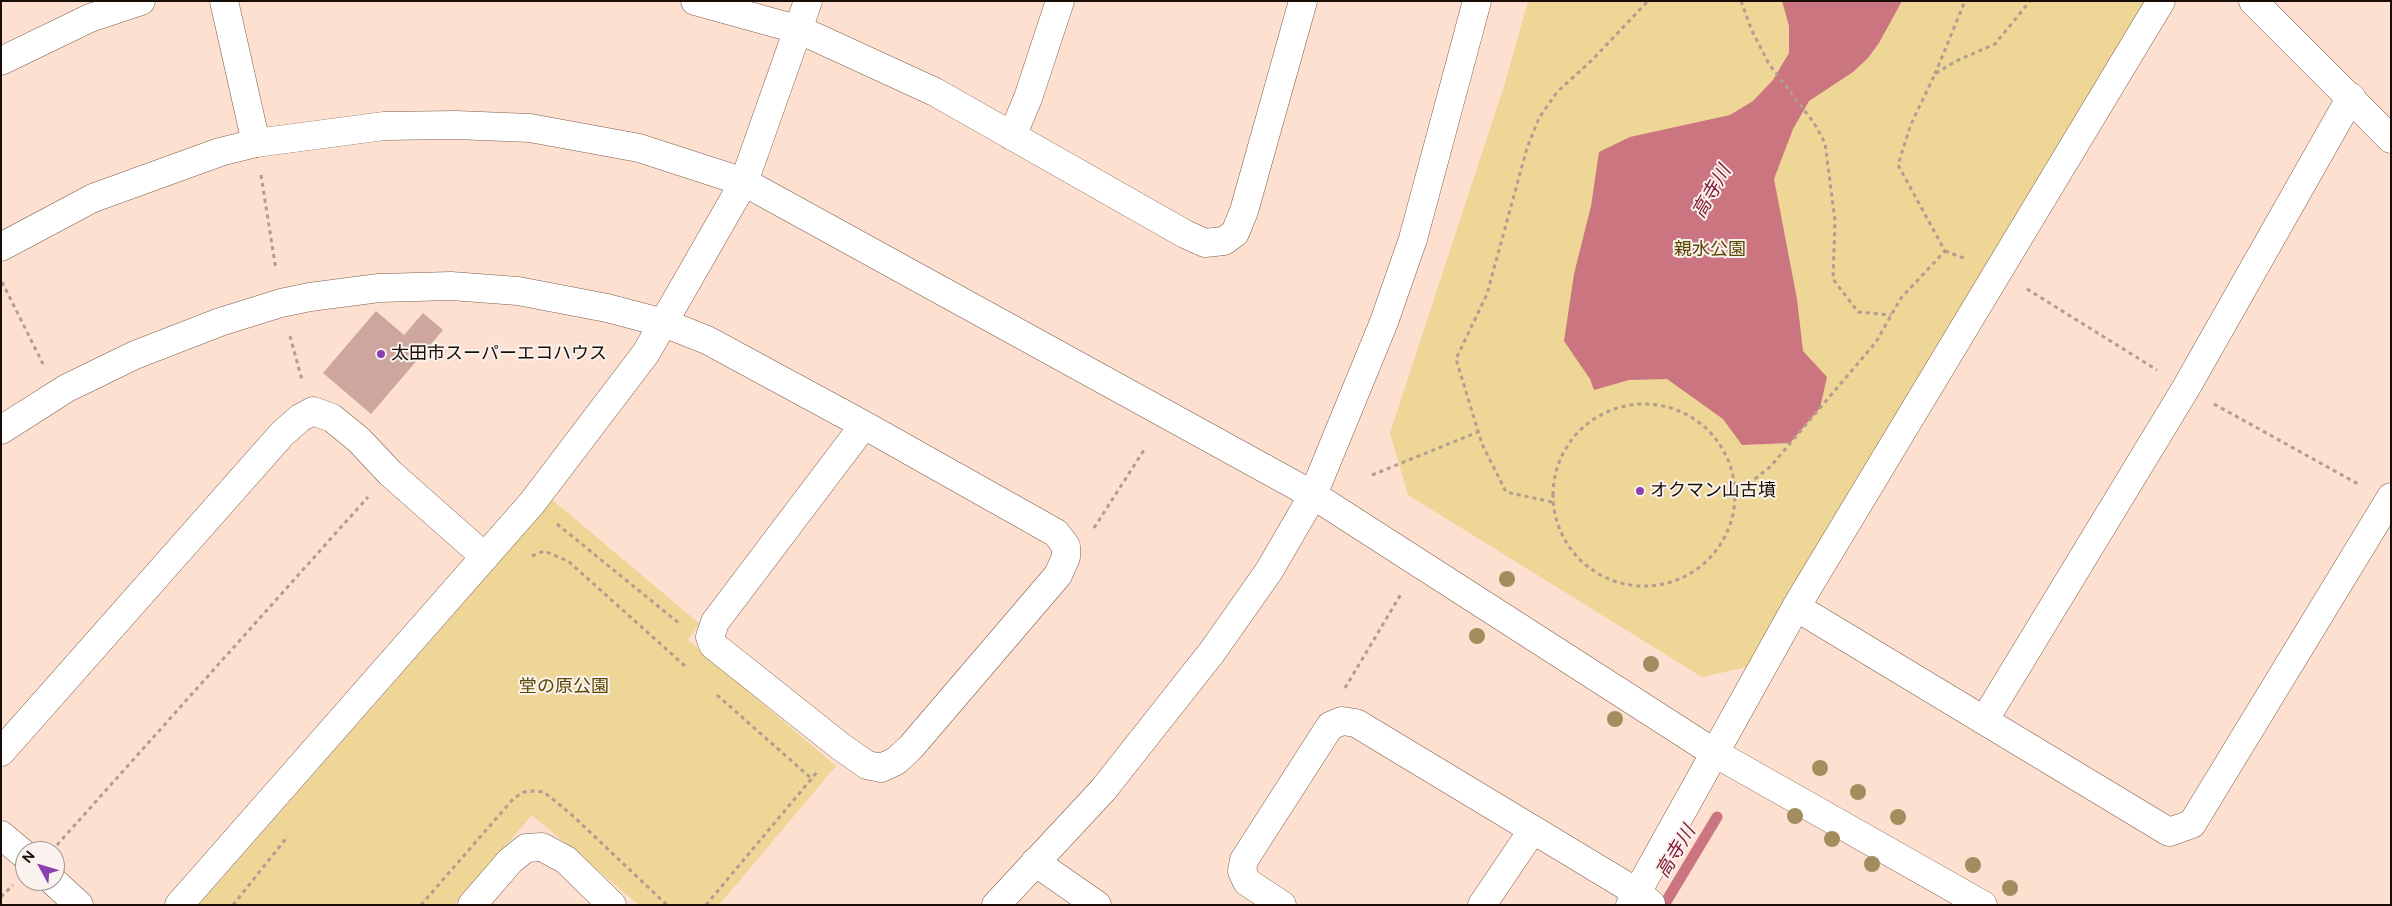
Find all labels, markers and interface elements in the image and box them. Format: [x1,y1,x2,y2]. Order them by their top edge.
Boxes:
water label: 高寺川 [1688,162,1736,222]
park label: 親水公園 [1674,239,1746,261]
place label: 太田市スーパーエコハウス [391,343,607,365]
marker: 太田市スーパーエコハウス [375,348,387,360]
place label: オクマン山古墳 [1650,480,1776,502]
marker: オクマン山古墳 [1634,485,1646,497]
park label: 堂の原公園 [519,676,609,698]
water label: 高寺川 [1652,822,1700,882]
north arrow [15,841,65,891]
text: N [19,847,39,866]

